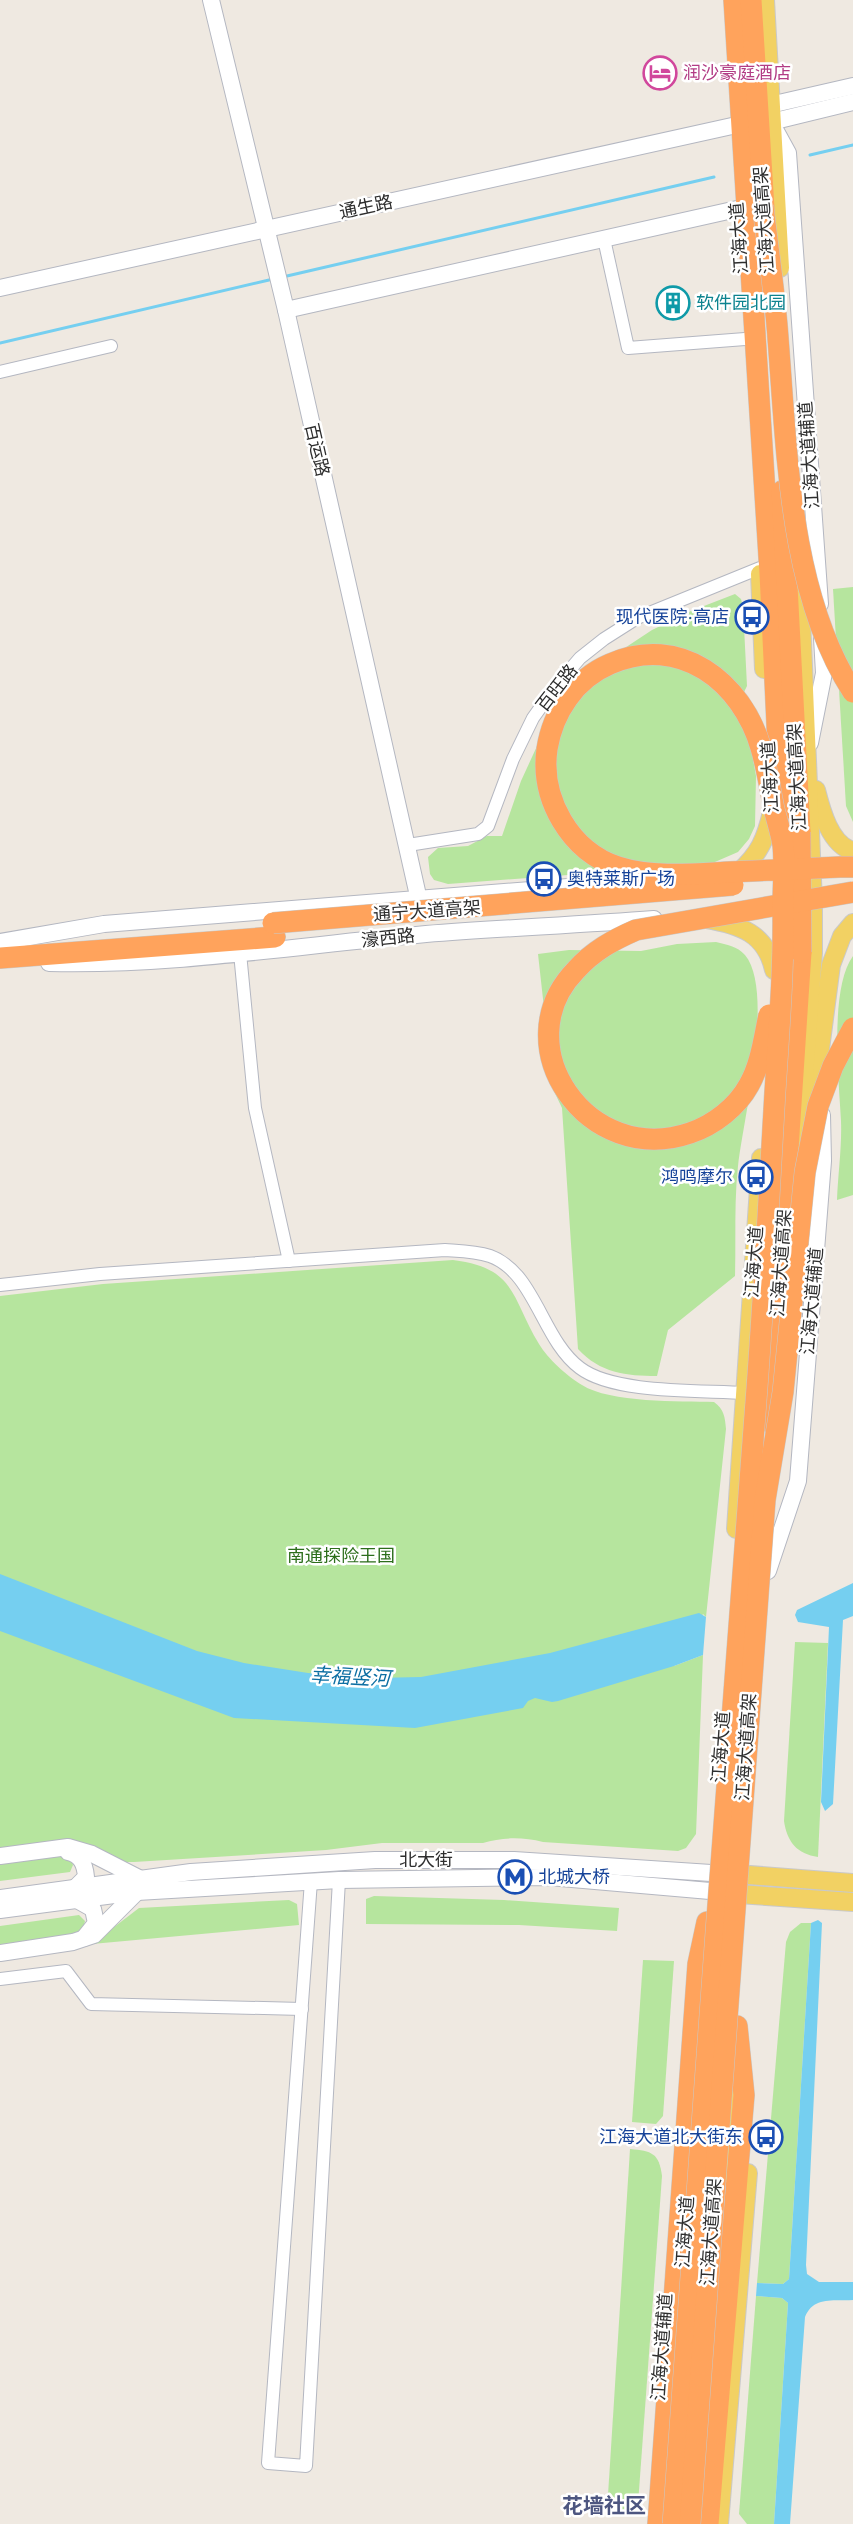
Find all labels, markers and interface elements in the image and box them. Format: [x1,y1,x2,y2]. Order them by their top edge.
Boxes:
hotel icon: 润沙豪庭酒店 [642,55,678,91]
place label: 润沙豪庭酒店 [683,60,791,86]
street label: 江海大道高架 [747,165,781,275]
street label: 通生路 [337,189,395,225]
street label: 江海大道 [724,201,754,275]
building icon: 软件园北园 [655,285,691,321]
place label: 软件园北园 [696,290,786,316]
street label: 江海大道辅道 [792,400,826,510]
street label: 百运路 [298,421,336,479]
bus stop icon: 现代医院·高店 [734,599,770,635]
place label: 现代医院·高店 [616,604,729,630]
street label: 百旺路 [530,659,584,717]
street label: 江海大道高架 [781,722,813,832]
street label: 江海大道 [755,740,785,814]
bus stop icon: 奥特莱斯广场 [526,861,562,897]
place label: 奥特莱斯广场 [567,866,675,892]
street label: 通宁大道高架 [372,894,482,928]
street label: 濠西路 [360,922,416,954]
bus stop icon: 鸿鸣摩尔 [738,1159,774,1195]
place label: 鸿鸣摩尔 [661,1164,733,1190]
street label: 江海大道高架 [764,1208,798,1318]
street label: 江海大道 [739,1225,769,1299]
street label: 江海大道辅道 [794,1246,830,1356]
park label: 南通探险王国 [287,1543,395,1569]
water label: 幸福竖河 [309,1660,395,1694]
street label: 江海大道高架 [729,1692,763,1802]
street label: 江海大道 [706,1710,736,1784]
street label: 北大街 [399,1847,453,1873]
metro station icon: 北城大桥 [497,1859,533,1895]
place label: 北城大桥 [538,1864,610,1890]
bus stop icon: 江海大道北大街东 [748,2119,784,2155]
place label: 江海大道北大街东 [599,2124,743,2150]
street label: 江海大道高架 [694,2177,728,2287]
street label: 江海大道 [670,2195,700,2269]
street label: 江海大道辅道 [645,2292,679,2402]
district label: 花墙社区 [562,2491,646,2521]

